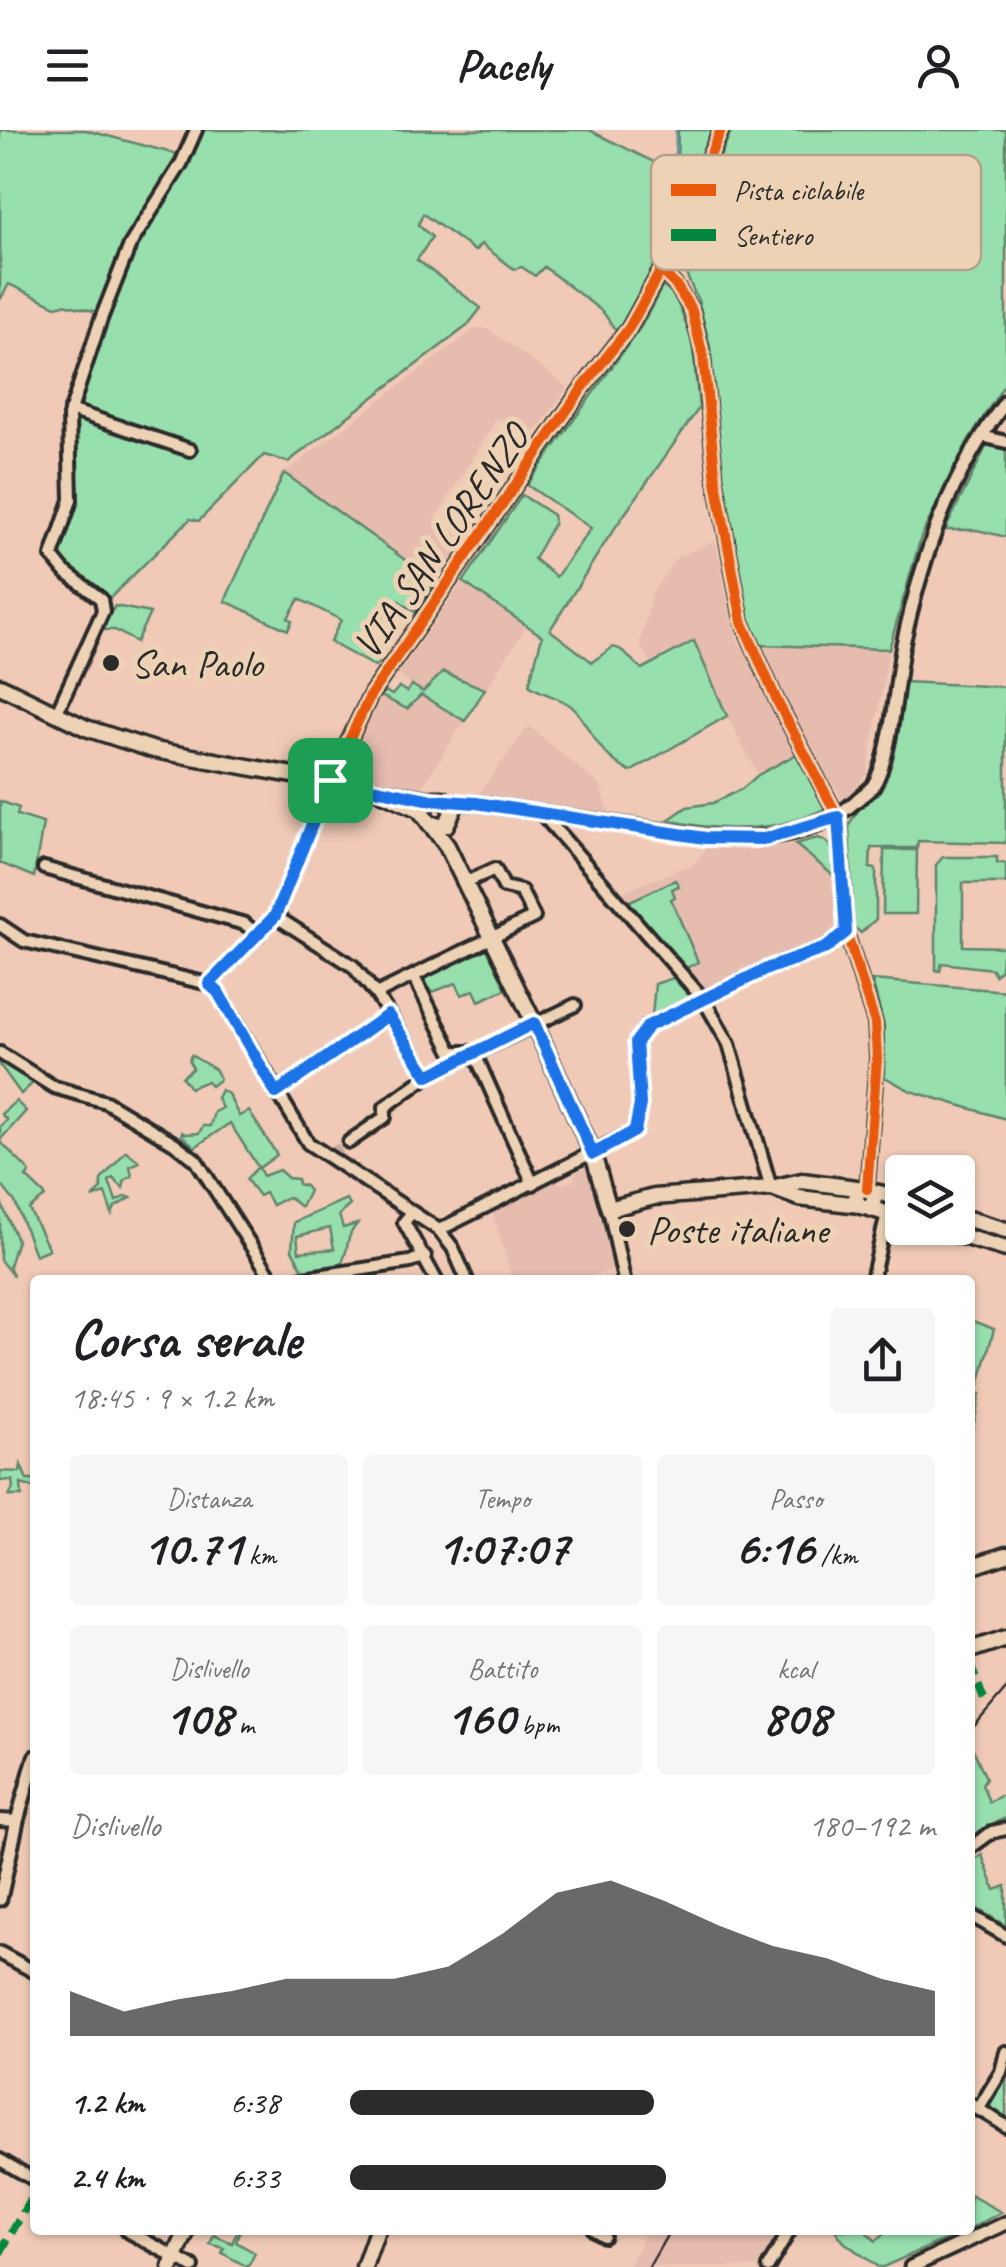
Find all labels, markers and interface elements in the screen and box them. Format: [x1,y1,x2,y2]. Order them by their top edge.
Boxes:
text: Pacely [456,37,550,94]
icon: menu [40,38,95,93]
icon: person [911,38,966,93]
legend [651,155,981,270]
text: Pista ciclabile [734,173,865,208]
text: Sentiero [734,218,814,253]
street label: VIA SAN LORENZO [342,411,542,668]
place label: San Paolo [131,639,265,689]
marker: San Paolo [100,652,122,674]
pin [288,738,373,823]
icon: arrive [303,753,358,808]
map controls [885,1155,975,1245]
button: layers [885,1155,975,1245]
place label: Poste italiane [647,1205,831,1255]
marker: Poste italiane [616,1218,638,1240]
text: Corsa serale [70,1304,301,1374]
button: share [830,1308,935,1413]
text: 18:45 · 9 × 1.2 km [70,1377,274,1418]
text: Distanza [167,1481,252,1516]
text: Tempo [475,1481,530,1516]
text: Passo [769,1481,822,1516]
text: 10.71 [142,1516,242,1579]
text: 1:07:07 [437,1516,568,1579]
text: 6:16 [734,1516,814,1579]
text: km [242,1537,276,1572]
text: /km [814,1537,857,1572]
text: Dislivello [170,1651,249,1686]
text: Battito [468,1651,537,1686]
text: kcal [777,1651,814,1686]
text: 108 [164,1686,232,1749]
text: 160 [446,1686,514,1749]
text: 808 [762,1686,830,1749]
text: m [232,1707,254,1742]
text: bpm [514,1707,559,1742]
text: Dislivello [70,1805,160,1846]
text: 180–192 m [809,1805,935,1846]
text: 1.2 km [70,2082,144,2123]
text: 6:38 [230,2082,280,2123]
text: 2.4 km [70,2157,144,2198]
text: 6:33 [230,2157,280,2198]

